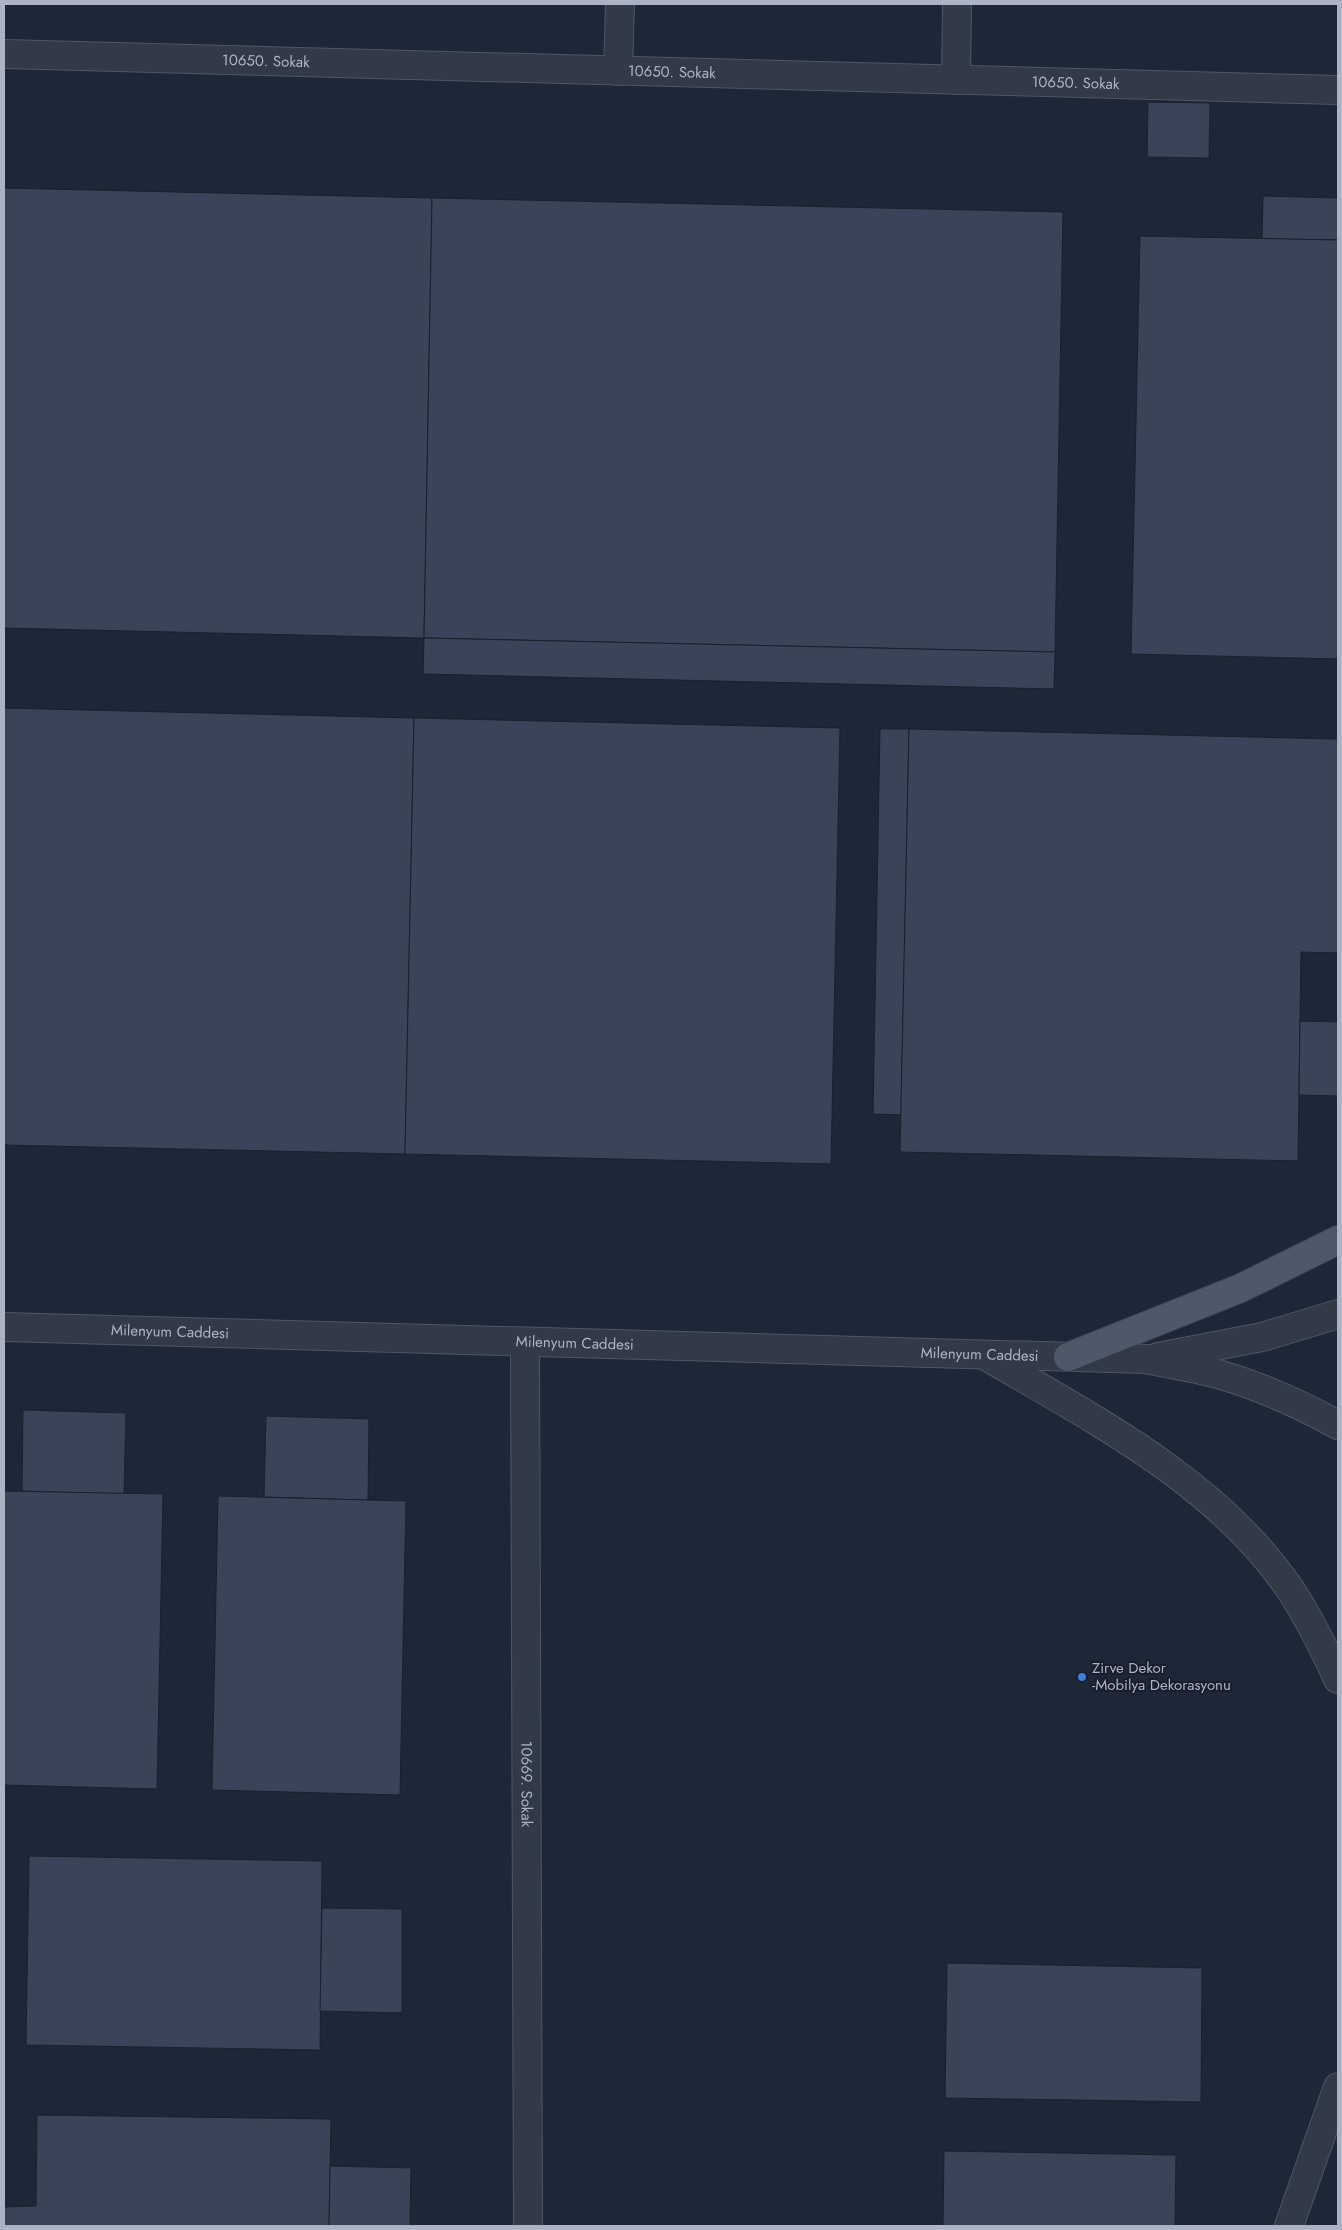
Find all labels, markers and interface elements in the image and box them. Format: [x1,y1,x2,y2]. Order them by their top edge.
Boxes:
street label: 10650. Sokak [222,49,310,73]
street label: 10650. Sokak [628,60,716,84]
street label: 10650. Sokak [1031,71,1120,95]
street label: Milenyum Caddesi [111,1319,229,1344]
street label: Milenyum Caddesi [515,1330,634,1356]
street label: Milenyum Caddesi [920,1342,1039,1367]
place label: Zirve Dekor -Mobilya Dekorasyonu [1092,1657,1231,1696]
marker: Zirve Dekor -Mobilya Dekorasyonu [1076,1671,1088,1683]
street label: 10669. Sokak [515,1741,538,1828]

